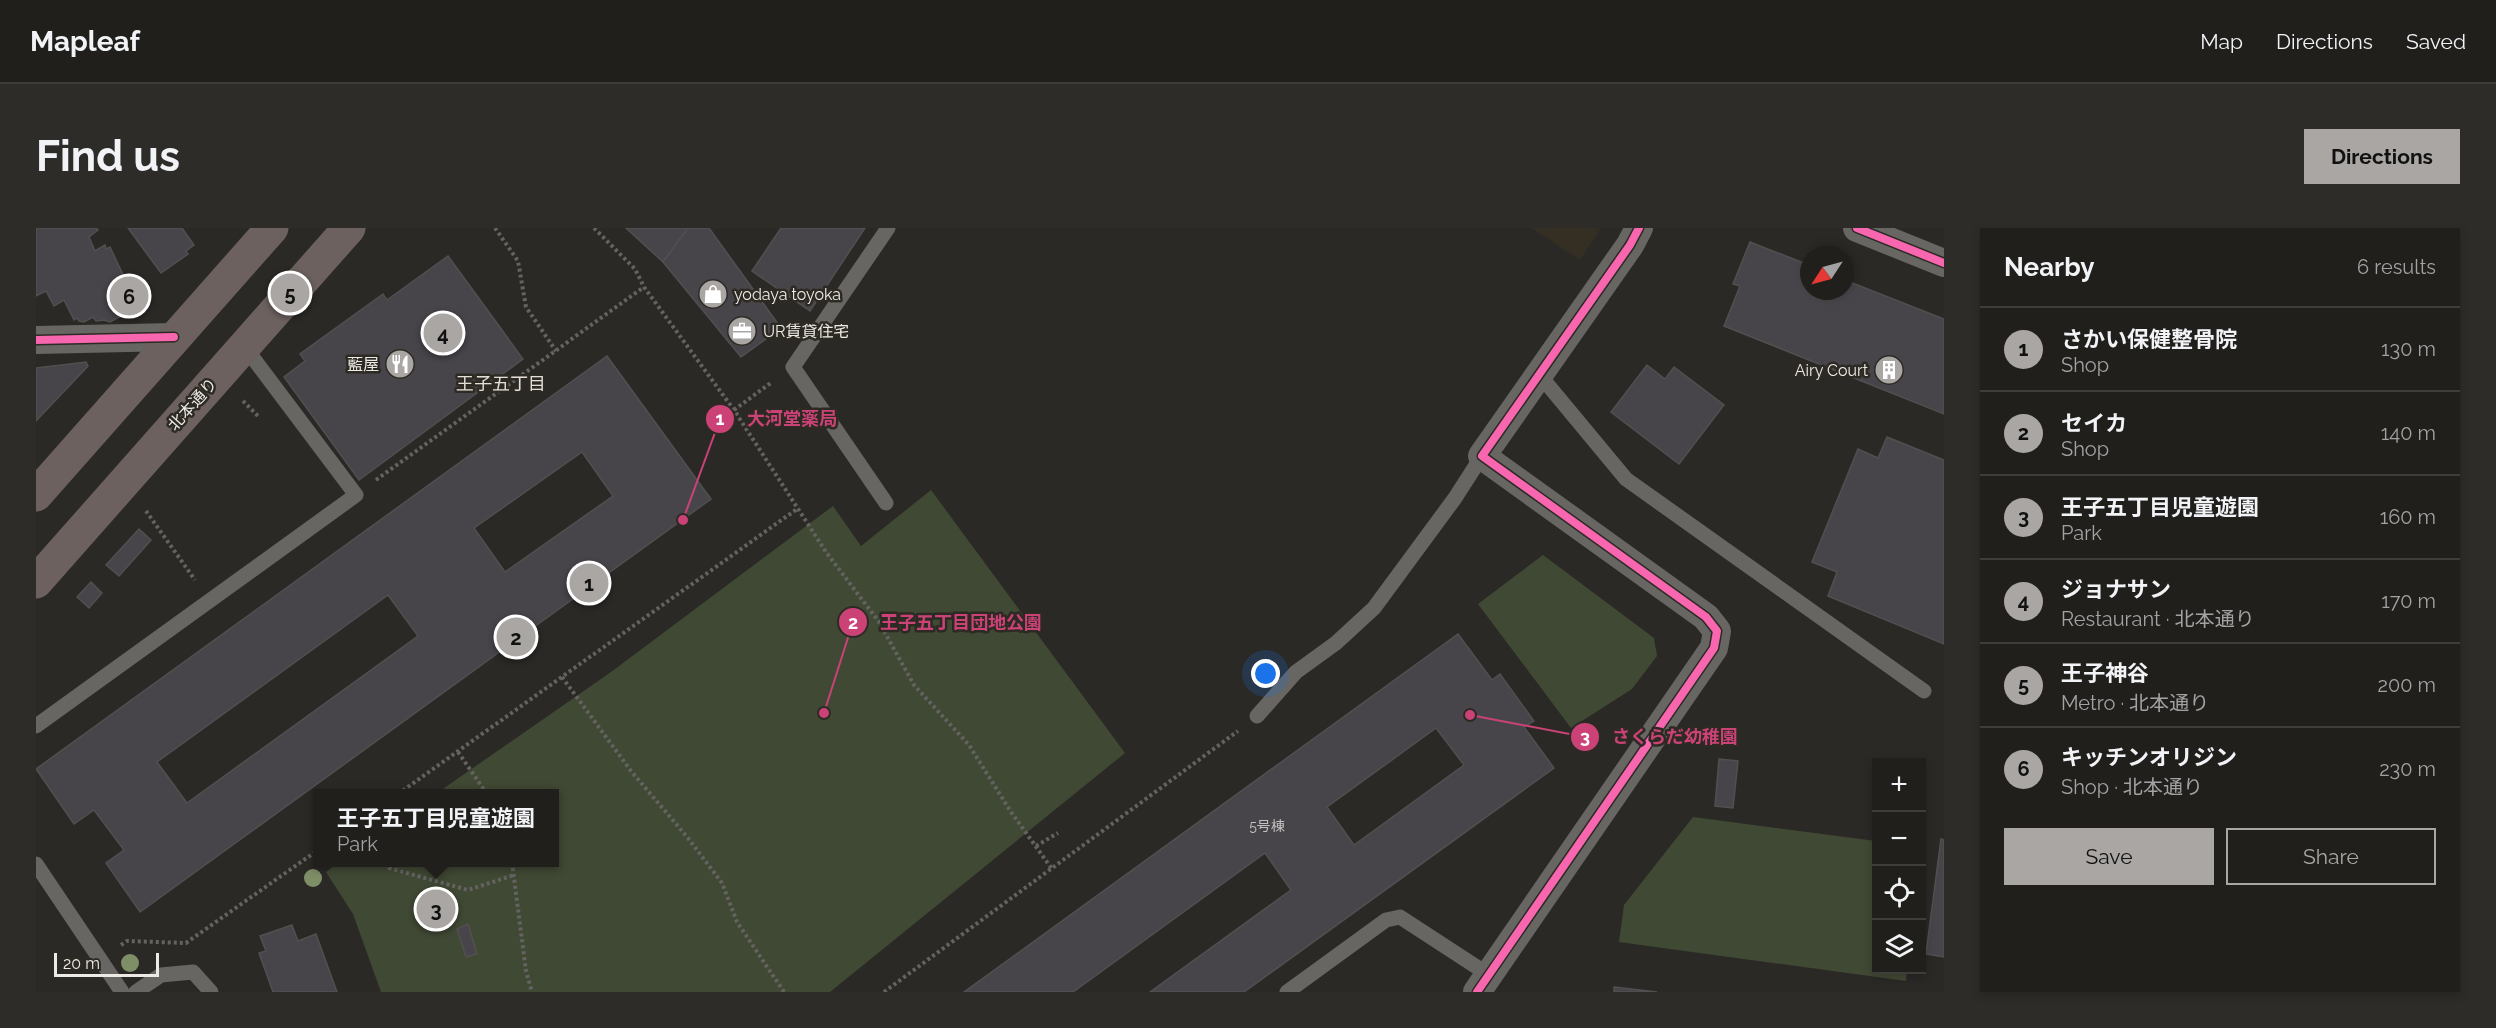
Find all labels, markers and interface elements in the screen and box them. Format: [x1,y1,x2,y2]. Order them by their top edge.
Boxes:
text: Mapleaf [30,25,140,58]
text: Map [2200,29,2243,54]
text: Directions [2276,29,2373,54]
text: Saved [2406,29,2466,54]
button: Directions [2304,129,2460,184]
text: Find us [36,132,180,181]
north arrow [1800,246,1854,300]
text: Nearby [2004,252,2094,282]
text: 6 results [2357,255,2436,279]
pin: 5 [270,270,310,316]
pin: 6 [110,274,148,318]
shop icon: yodaya toyoka [697,278,729,310]
place label: yodaya toyoka [734,285,841,304]
pin: 4 [424,310,462,356]
office icon: UR賃貸住宅 [726,315,758,347]
place label: UR賃貸住宅 [763,322,850,341]
text: さかい保健整骨院 [2061,326,2237,352]
text: 1 [2019,337,2028,361]
text: 130 m [2381,337,2436,361]
restaurant icon: 藍屋 [384,348,416,380]
text: Shop [2061,353,2109,377]
building icon: Airy Court [1873,354,1905,386]
place label: 藍屋 [347,355,379,374]
place label: Airy Court [1795,361,1869,380]
district label: 王子五丁目 [456,373,546,394]
street label: 北本通り [164,374,221,434]
callout: 大河堂薬局 [705,401,849,437]
text: 1 [716,408,725,429]
text: 大河堂薬局 [747,408,837,429]
text: セイカ [2061,410,2127,436]
text: 2 [2018,421,2029,445]
text: 140 m [2381,421,2436,445]
text: Shop [2061,437,2109,461]
text: 王子五丁目児童遊園 [2061,494,2259,520]
text: 3 [2018,505,2029,529]
text: 160 m [2380,505,2436,529]
text: Park [2061,521,2102,545]
pin: 1 [570,560,608,606]
text: ジョナサン [2061,576,2171,602]
text: 4 [2018,589,2029,613]
text: 170 m [2381,589,2436,613]
callout: 王子五丁目団地公園 [838,604,1054,640]
text: Restaurant · 北本通り [2061,607,2255,631]
text: 2 [848,612,858,633]
text: 王子五丁目団地公園 [880,612,1042,633]
pin: 2 [496,614,536,660]
your location [1251,659,1280,688]
text: 王子神谷 [2061,660,2149,686]
text: 5 [2018,673,2029,697]
text: 200 m [2378,673,2436,697]
text: Metro · 北本通り [2061,691,2209,715]
callout: さくらだ幼稚園 [1570,719,1750,755]
text: 3 [1580,726,1590,747]
text: さくらだ幼稚園 [1612,726,1738,747]
text: キッチンオリジン [2061,744,2237,770]
text: 6 [2017,757,2030,781]
text: 230 m [2379,757,2436,781]
map controls [1872,758,1926,974]
button: + [1872,758,1926,812]
text: Shop · 北本通り [2061,775,2203,799]
popup [313,789,559,867]
text: 王子五丁目児童遊園 [337,805,535,831]
button: − [1872,812,1926,866]
house number: 5号棟 [1249,818,1285,834]
button: Save [2004,828,2214,885]
button: Share [2226,828,2436,885]
text: Park [337,832,378,856]
button: locate [1872,866,1926,920]
pin: 3 [416,886,456,932]
button: layers [1872,920,1926,974]
scale bar [54,950,159,978]
text: 20 m [63,954,100,973]

